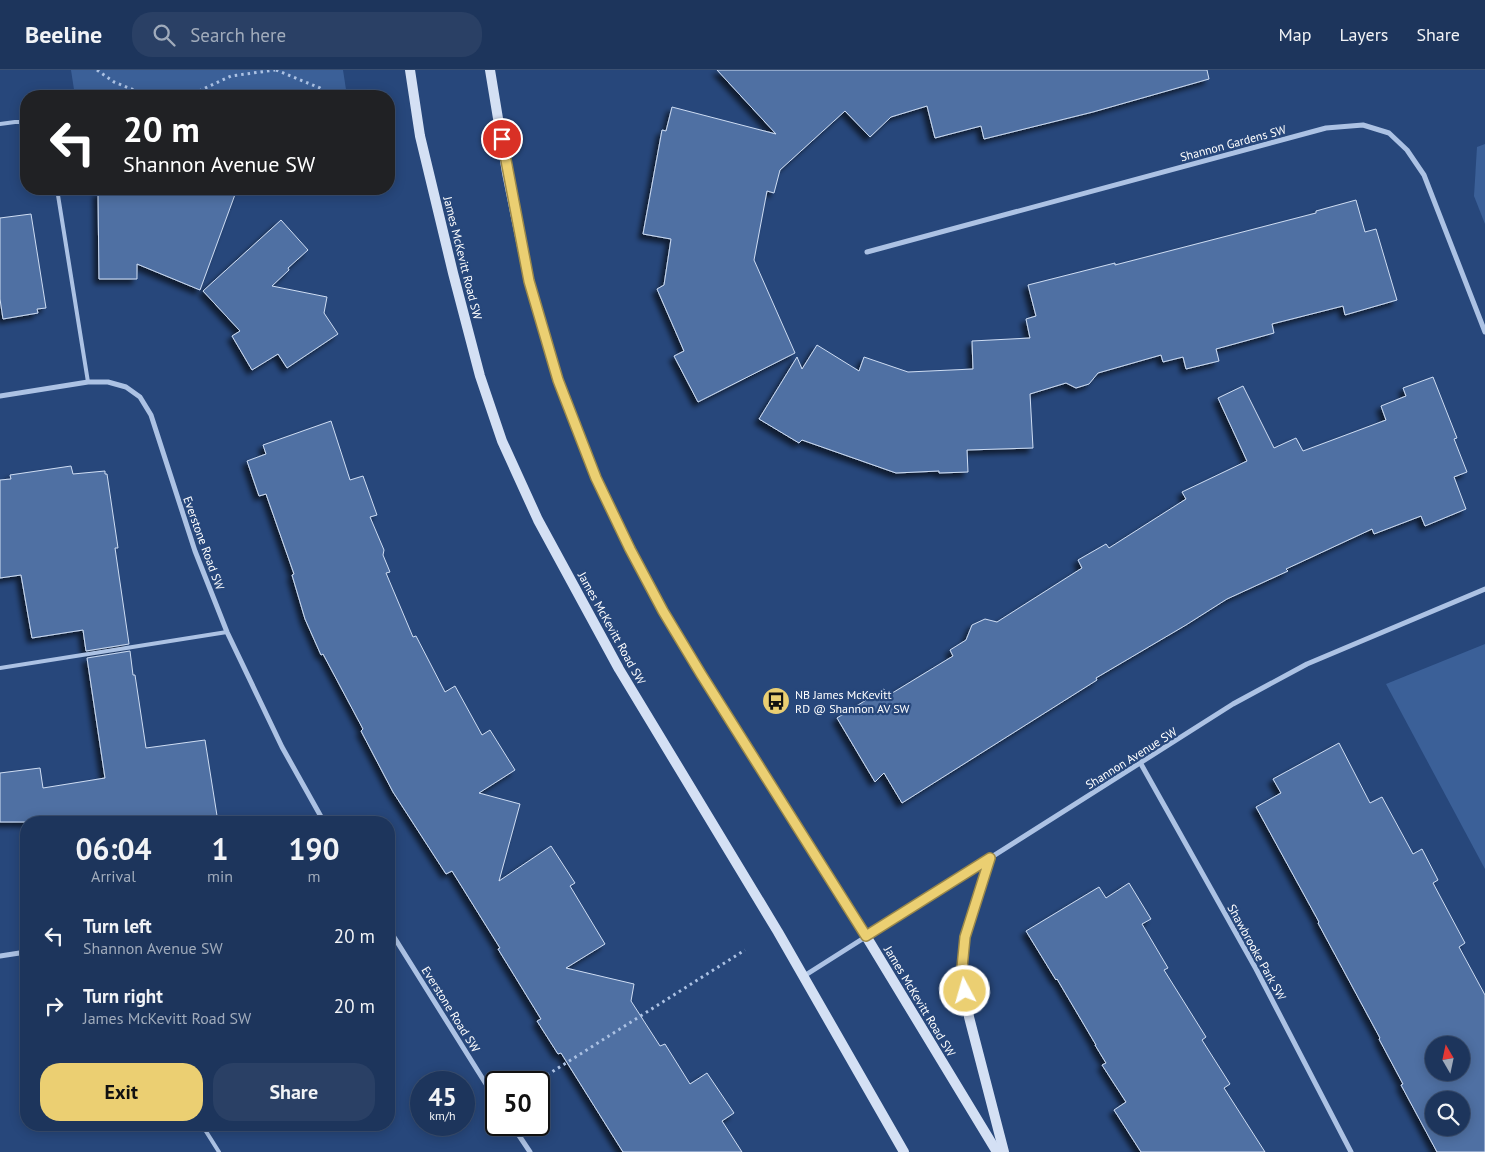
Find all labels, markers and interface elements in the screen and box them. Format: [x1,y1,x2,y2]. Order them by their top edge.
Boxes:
search box [132,12,482,57]
text: Beeline [25,19,102,50]
icon: search [150,21,178,49]
text: Search here [190,23,286,47]
text: Map [1279,23,1311,46]
text: Layers [1339,23,1388,46]
text: Share [1416,23,1460,46]
text: 20 m [123,106,200,152]
icon: left [40,110,105,175]
pin [481,118,523,160]
street label: Shannon Gardens SW [1178,122,1288,164]
icon: arrive [488,125,516,153]
text: Shannon Avenue SW [123,150,315,178]
street label: James McKevitt Road SW [440,194,486,321]
street label: Everstone Road SW [180,494,228,592]
street label: James McKevitt Road SW [574,568,649,687]
bus stop icon: NB James McKevitt RD @ Shannon AV SW [761,686,791,716]
place label: NB James McKevitt RD @ Shannon AV SW [795,687,910,716]
street label: Shannon Avenue SW [1083,724,1179,792]
text: 06:04 [75,829,152,868]
text: 1 [212,829,229,868]
text: 190 [288,829,340,868]
text: Arrival [91,866,136,886]
text: min [207,866,233,886]
text: m [308,866,321,886]
street label: Shawbrooke Park SW [1224,901,1290,1003]
text: Turn left [83,914,152,938]
icon: left [40,922,68,950]
text: 20 m [334,924,375,948]
text: Shannon Avenue SW [83,938,223,958]
street label: James McKevitt Road SW [881,942,959,1059]
street label: Everstone Road SW [419,963,483,1055]
position arrow [938,964,990,1016]
text: Turn right [83,984,163,1008]
icon: right [40,992,68,1020]
text: 20 m [334,994,375,1018]
text: James McKevitt Road SW [83,1008,251,1028]
north arrow [1425,1036,1470,1081]
map controls [1425,1036,1470,1136]
button: Exit [40,1063,203,1121]
button: Share [213,1063,375,1121]
speed limit sign: 50 [485,1071,550,1136]
text: 45 [428,1081,457,1113]
button: search [1425,1091,1470,1136]
text: km/h [429,1108,456,1123]

